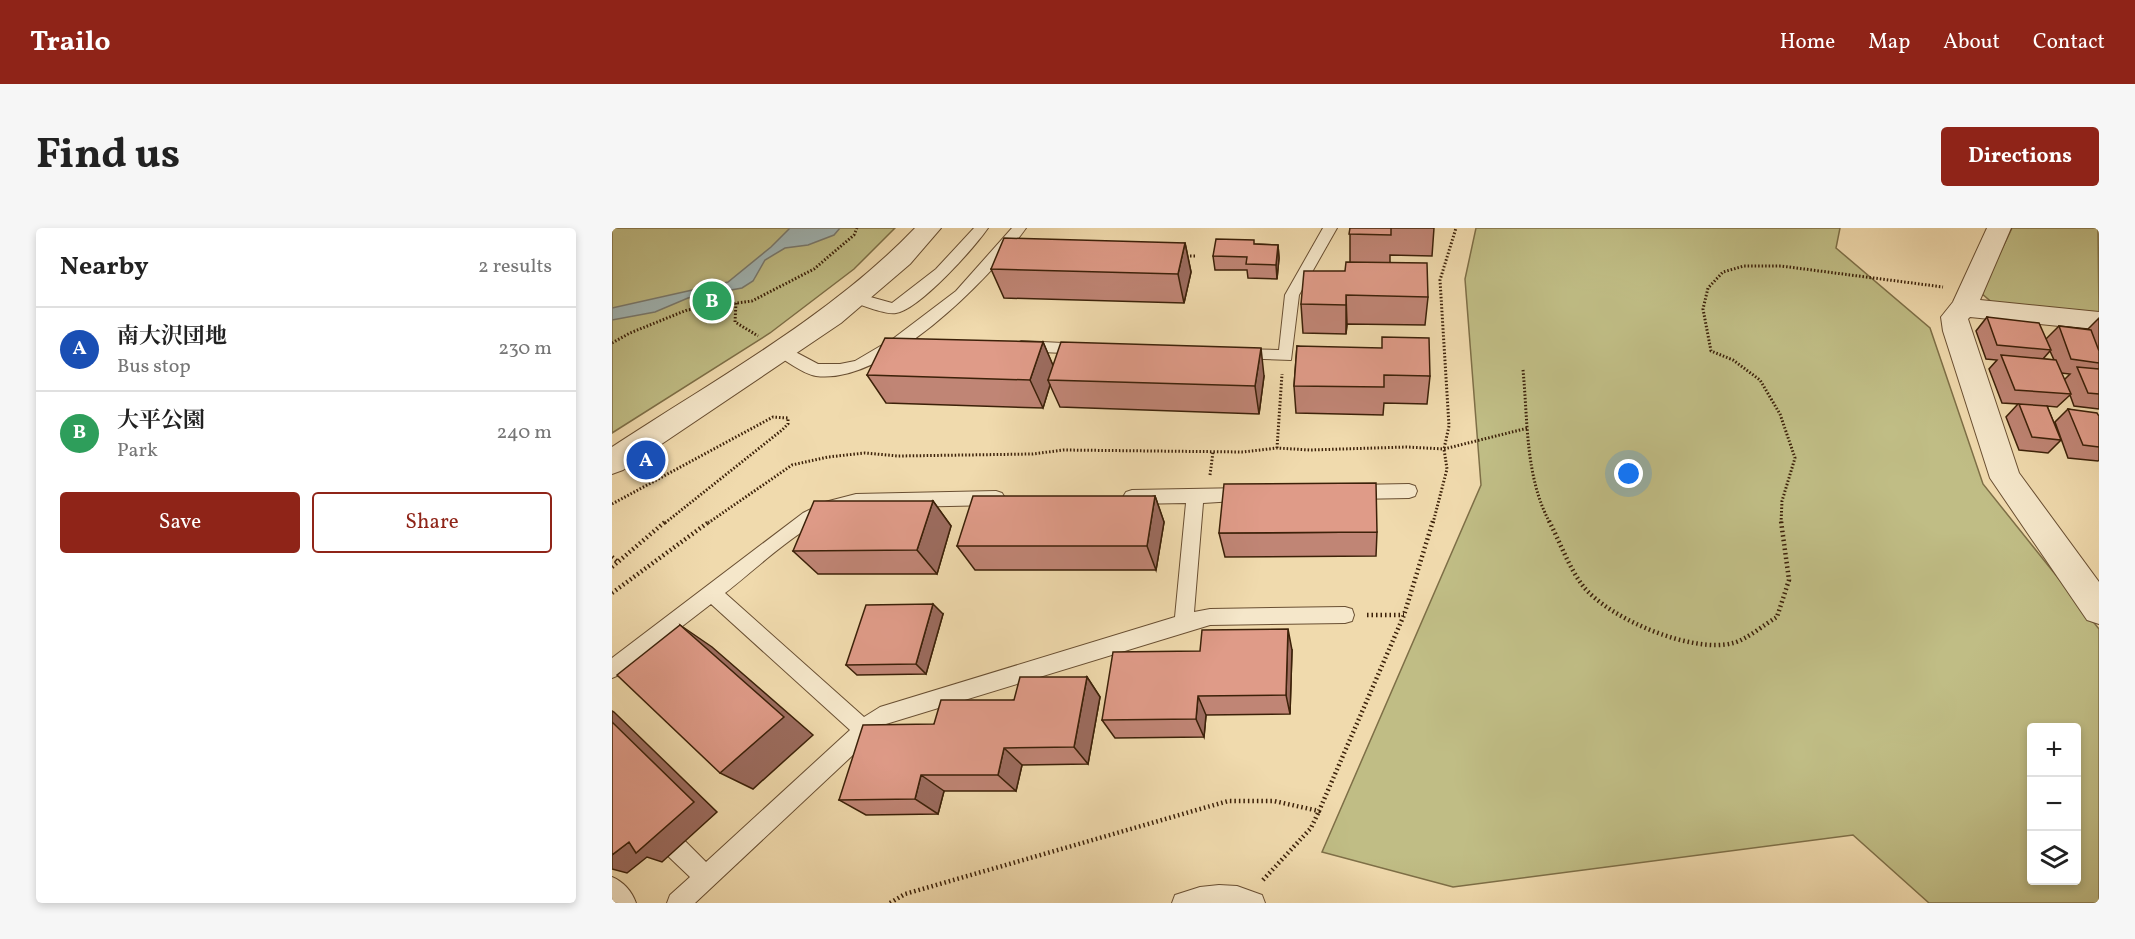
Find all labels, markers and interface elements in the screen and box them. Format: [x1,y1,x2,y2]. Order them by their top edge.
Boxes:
text: Trailo [30,23,111,62]
text: Home [1780,28,1835,57]
text: Map [1868,28,1910,57]
text: About [1943,28,2000,57]
text: Contact [2033,28,2105,57]
text: Find us [36,127,180,186]
button: Directions [1941,127,2099,186]
text: Nearby [60,249,149,285]
text: 2 results [478,253,552,281]
pin: B [692,278,732,324]
text: 南大沢団地 [117,322,227,353]
text: A [72,335,87,363]
text: 230 m [498,335,552,363]
text: Bus stop [117,353,191,381]
text: 大平公園 [117,406,205,437]
text: B [73,419,86,447]
text: 240 m [497,419,552,447]
text: Park [117,437,158,465]
pin: A [627,438,666,482]
your location [1614,459,1643,488]
button: Save [60,492,300,553]
button: Share [312,492,552,553]
map controls [2027,723,2081,885]
button: + [2027,723,2081,777]
button: − [2027,777,2081,831]
button: layers [2027,831,2081,885]

